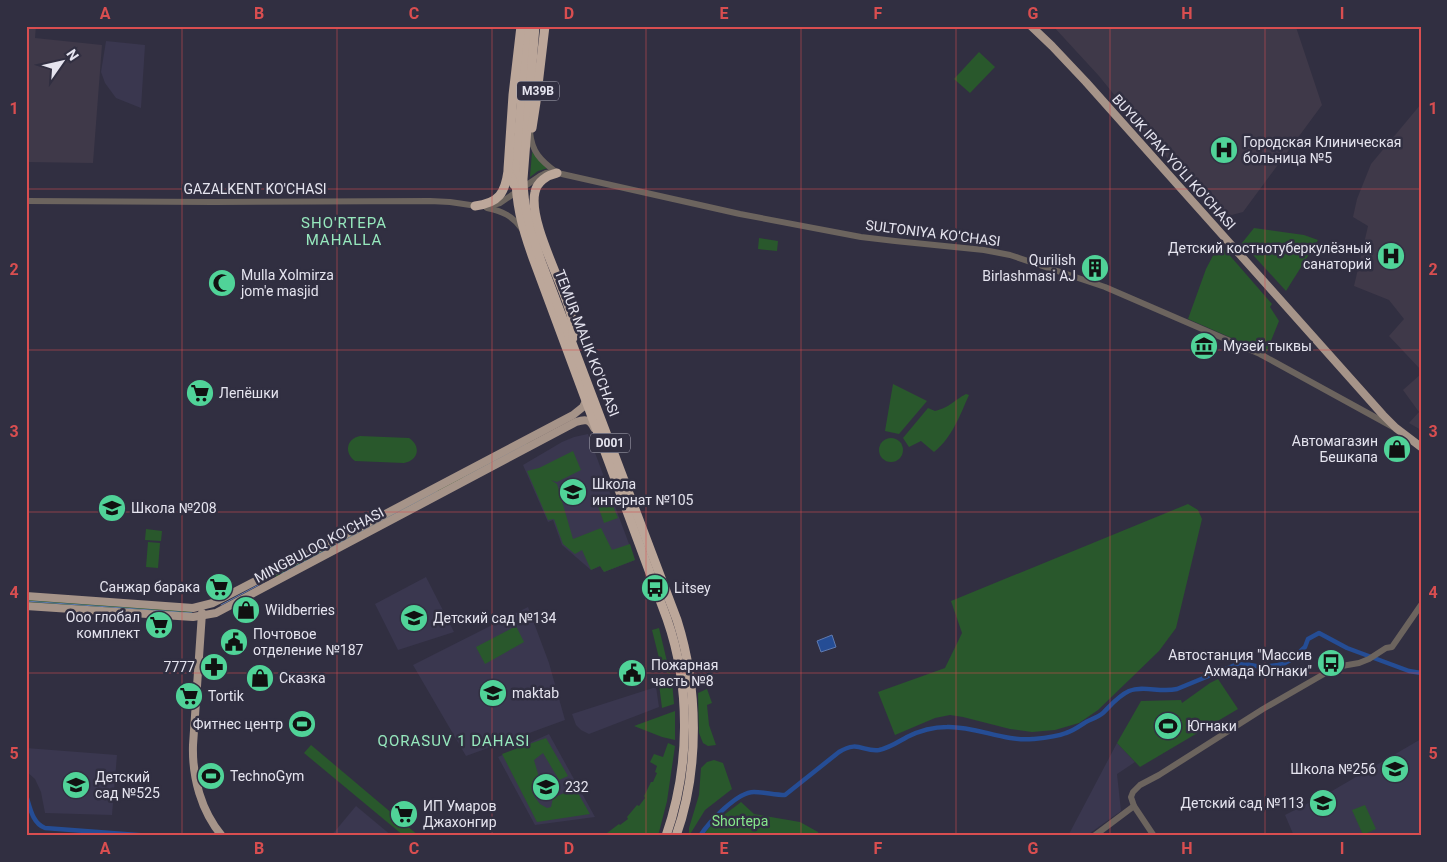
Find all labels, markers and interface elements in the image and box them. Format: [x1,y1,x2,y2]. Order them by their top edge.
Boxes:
text: A [100,4,111,23]
text: B [254,4,264,23]
text: C [409,4,419,23]
text: D [564,4,574,23]
text: E [720,4,729,23]
text: F [874,4,883,23]
text: G [1028,4,1039,23]
text: H [1181,4,1193,23]
text: I [1340,4,1344,23]
north arrow [38,38,88,88]
text: N [63,46,82,63]
road number: M39B [517,82,559,100]
street label: BUYUK IPAK YO'LI KO'CHASI [1109,91,1239,233]
text: 1 [9,99,19,118]
text: 1 [1428,99,1438,118]
place label: Городская Клиническая больница №5 [1243,134,1402,166]
hospital icon: Городская Клиническая больница №5 [1209,135,1239,165]
street label: GAZALKENT KO'CHASI [183,181,327,197]
district label: SHO'RTEPA MAHALLA [301,214,387,249]
street label: SULTONIYA KO'CHASI [865,217,1001,249]
place label: Детский костнотуберкулёзный санаторий [1168,240,1372,272]
hospital icon: Детский костнотуберкулёзный санаторий [1376,241,1406,271]
place label: Qurilish Birlashmasi AJ [982,252,1076,284]
building icon: Qurilish Birlashmasi AJ [1080,253,1110,283]
text: 2 [9,260,19,279]
text: 2 [1428,260,1438,279]
place label: Mulla Xolmirza jom'e masjid [240,267,334,299]
street label: TEMUR MALIK KO'CHASI [552,267,622,419]
mosque icon: Mulla Xolmirza jom'e masjid [207,268,237,298]
museum icon: Музей тыквы [1189,331,1219,361]
place label: Музей тыквы [1223,338,1312,354]
supermarket icon: Лепёшки [185,378,215,408]
place label: Лепёшки [219,385,279,401]
text: 3 [9,422,19,441]
text: 3 [1428,422,1438,441]
road number: D001 [590,433,630,452]
place label: Автомагазин Бешкапа [1292,433,1378,465]
shop icon: Автомагазин Бешкапа [1382,434,1412,464]
place label: Школа интернат №105 [592,476,694,508]
school or university icon: Школа интернат №105 [558,477,588,507]
school or university icon: Школа №208 [97,493,127,523]
place label: Школа №208 [131,500,217,516]
street label: MINGBULOQ KO'CHASI [252,504,386,586]
supermarket icon: Санжар барака [204,572,234,602]
bus stop icon: Litsey [640,573,670,603]
place label: Санжар барака [100,579,200,595]
place label: Litsey [674,580,711,596]
text: 4 [9,583,19,602]
text: 4 [1428,583,1438,602]
shop icon: Wildberries [231,595,261,625]
place label: Wildberries [265,602,335,618]
school or university icon: Детский сад №134 [399,603,429,633]
place label: Ооо глобал комплект [66,609,140,641]
supermarket icon: Ооо глобал комплект [144,610,174,640]
place label: Детский сад №134 [433,610,557,626]
place label: Почтовое отделение №187 [253,626,364,658]
public building icon: Почтовое отделение №187 [219,627,249,657]
place label: Автостанция "Массив Ахмада Югнаки" [1168,647,1312,679]
bus stop icon: Автостанция "Массив Ахмада Югнаки" [1316,648,1346,678]
pharmacy icon: 7777 [199,652,229,682]
place label: Пожарная часть №8 [651,657,718,689]
public building icon: Пожарная часть №8 [617,658,647,688]
place label: 7777 [164,659,195,675]
shop icon: Сказка [245,663,275,693]
place label: Сказка [279,670,326,686]
school or university icon: maktab [478,678,508,708]
supermarket icon: Tortik [174,681,204,711]
place label: maktab [512,685,559,701]
place label: Tortik [208,688,245,704]
sports icon: Фитнес центр [287,709,317,739]
sports icon: Югнаки [1153,711,1183,741]
place label: Фитнес центр [193,716,283,732]
place label: Югнаки [1187,718,1237,734]
district label: QORASUV 1 DAHASI [378,732,530,750]
text: 5 [9,744,19,763]
text: 5 [1428,744,1438,763]
school or university icon: Школа №256 [1380,754,1410,784]
sports icon: TechnoGym [196,761,226,791]
place label: Школа №256 [1290,761,1376,777]
place label: TechnoGym [230,768,304,784]
place label: Детский сад №525 [95,769,160,801]
school or university icon: Детский сад №525 [61,770,91,800]
school or university icon: 232 [531,772,561,802]
place label: 232 [565,779,589,795]
school or university icon: Детский сад №113 [1308,788,1338,818]
place label: Детский сад №113 [1181,795,1304,811]
place label: ИП Умаров Джахонгир [423,798,497,830]
supermarket icon: ИП Умаров Джахонгир [389,799,419,829]
park label: Shortepa [712,813,768,829]
text: A [100,839,111,858]
text: B [254,839,264,858]
text: C [409,839,419,858]
text: D [564,839,574,858]
text: E [720,839,729,858]
text: F [874,839,883,858]
text: G [1028,839,1039,858]
text: H [1181,839,1193,858]
text: I [1340,839,1344,858]

